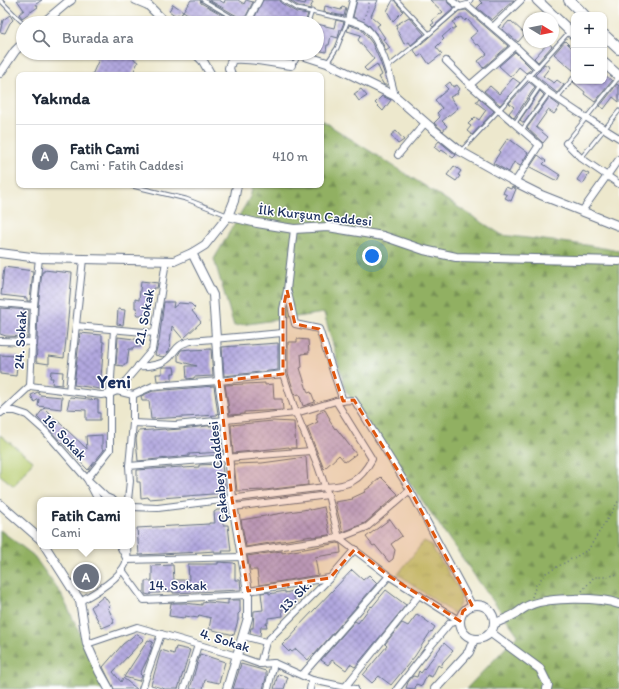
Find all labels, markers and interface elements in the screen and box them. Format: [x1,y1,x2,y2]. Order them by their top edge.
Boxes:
north arrow [523,12,559,48]
map controls [571,12,607,84]
button: + [571,12,607,48]
search box [16,16,324,60]
icon: search [30,27,52,49]
text: Burada ara [62,29,134,47]
button: − [571,48,607,84]
text: Yakında [32,88,90,108]
text: Fatih Cami [70,140,139,158]
text: A [41,149,49,164]
text: 410 m [272,149,308,164]
text: Cami · Fatih Caddesi [70,158,184,173]
street label: İlk Kurşun Caddesi [257,201,373,230]
your location [362,246,382,266]
street label: 21. Sokak [131,288,158,347]
street label: 24. Sokak [10,310,31,370]
district label: Yeni [96,371,131,393]
street label: 16. Sokak [39,411,90,464]
street label: Çakabey Caddesi [205,420,232,524]
popup [37,497,135,549]
text: Fatih Cami [51,507,121,525]
text: Cami [51,525,81,540]
pin: A [73,562,99,592]
street label: 13. Sk. [275,576,315,616]
street label: 14. Sokak [149,577,207,594]
street label: 4. Sokak [198,625,252,656]

